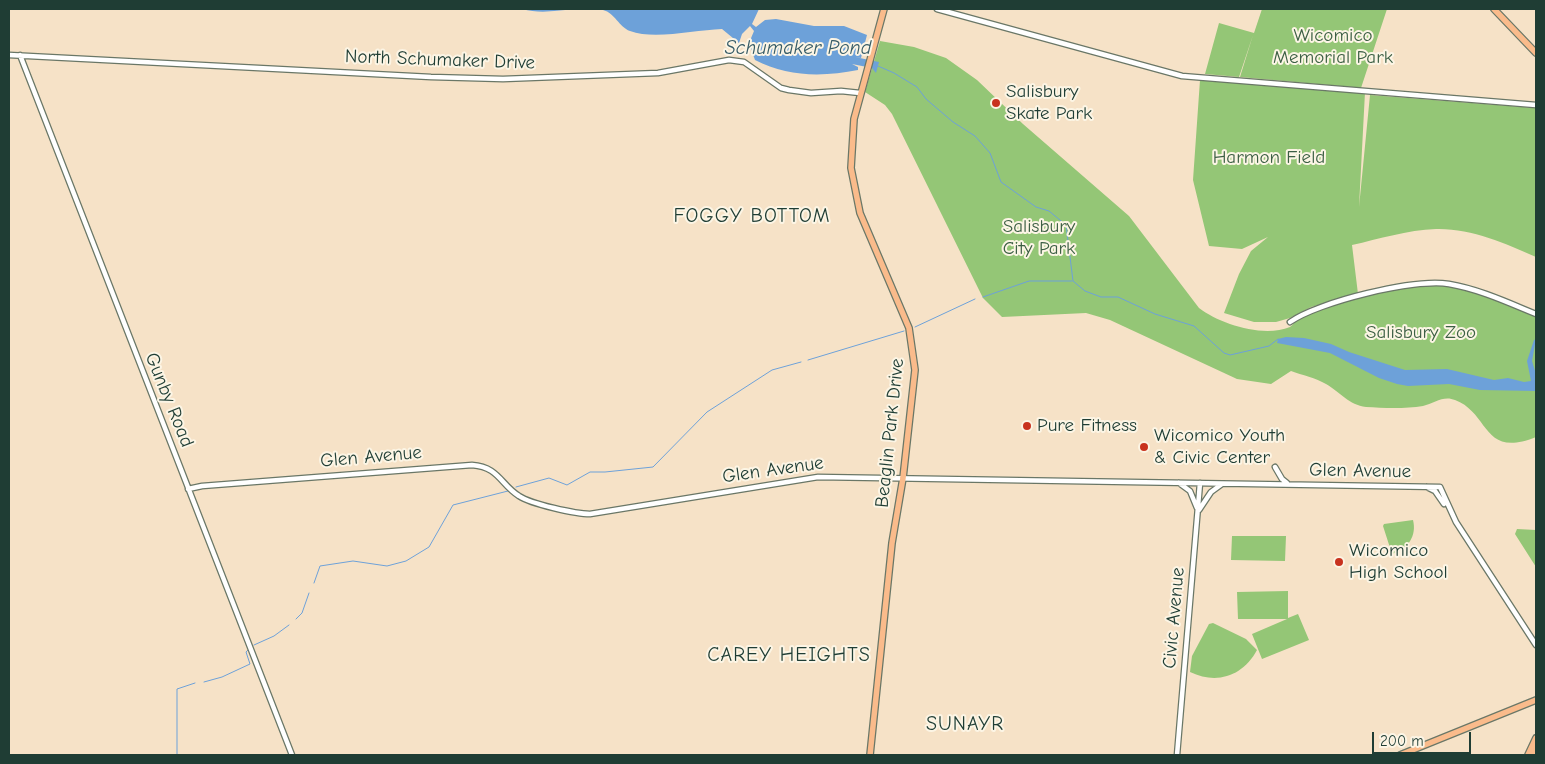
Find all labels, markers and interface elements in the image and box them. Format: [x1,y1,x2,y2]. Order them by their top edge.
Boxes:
park label: Wicomico Memorial Park [1273,25,1393,69]
water label: Schumaker Pond [725,36,871,60]
street label: North Schumaker Drive [345,45,535,75]
place label: Salisbury Skate Park [1006,81,1092,125]
marker: Salisbury Skate Park [990,97,1002,109]
park label: Harmon Field [1213,147,1325,169]
district label: FOGGY BOTTOM [672,204,832,228]
park label: Salisbury City Park [1003,216,1075,260]
park label: Salisbury Zoo [1366,322,1476,344]
street label: Gunby Road [140,349,198,451]
street label: Beaglin Park Drive [871,357,909,509]
place label: Pure Fitness [1037,415,1137,437]
marker: Pure Fitness [1021,420,1033,432]
place label: Wicomico Youth & Civic Center [1154,425,1285,469]
street label: Glen Avenue [319,441,423,473]
marker: Wicomico Youth & Civic Center [1138,441,1150,453]
street label: Glen Avenue [721,452,825,488]
street label: Glen Avenue [1309,459,1411,483]
place label: Wicomico High School [1349,540,1448,584]
marker: Wicomico High School [1333,556,1345,568]
street label: Civic Avenue [1158,566,1190,670]
district label: CAREY HEIGHTS [706,643,872,667]
district label: SUNAYR [925,712,1005,736]
scale bar [1375,722,1474,754]
text: 200 m [1380,732,1424,750]

